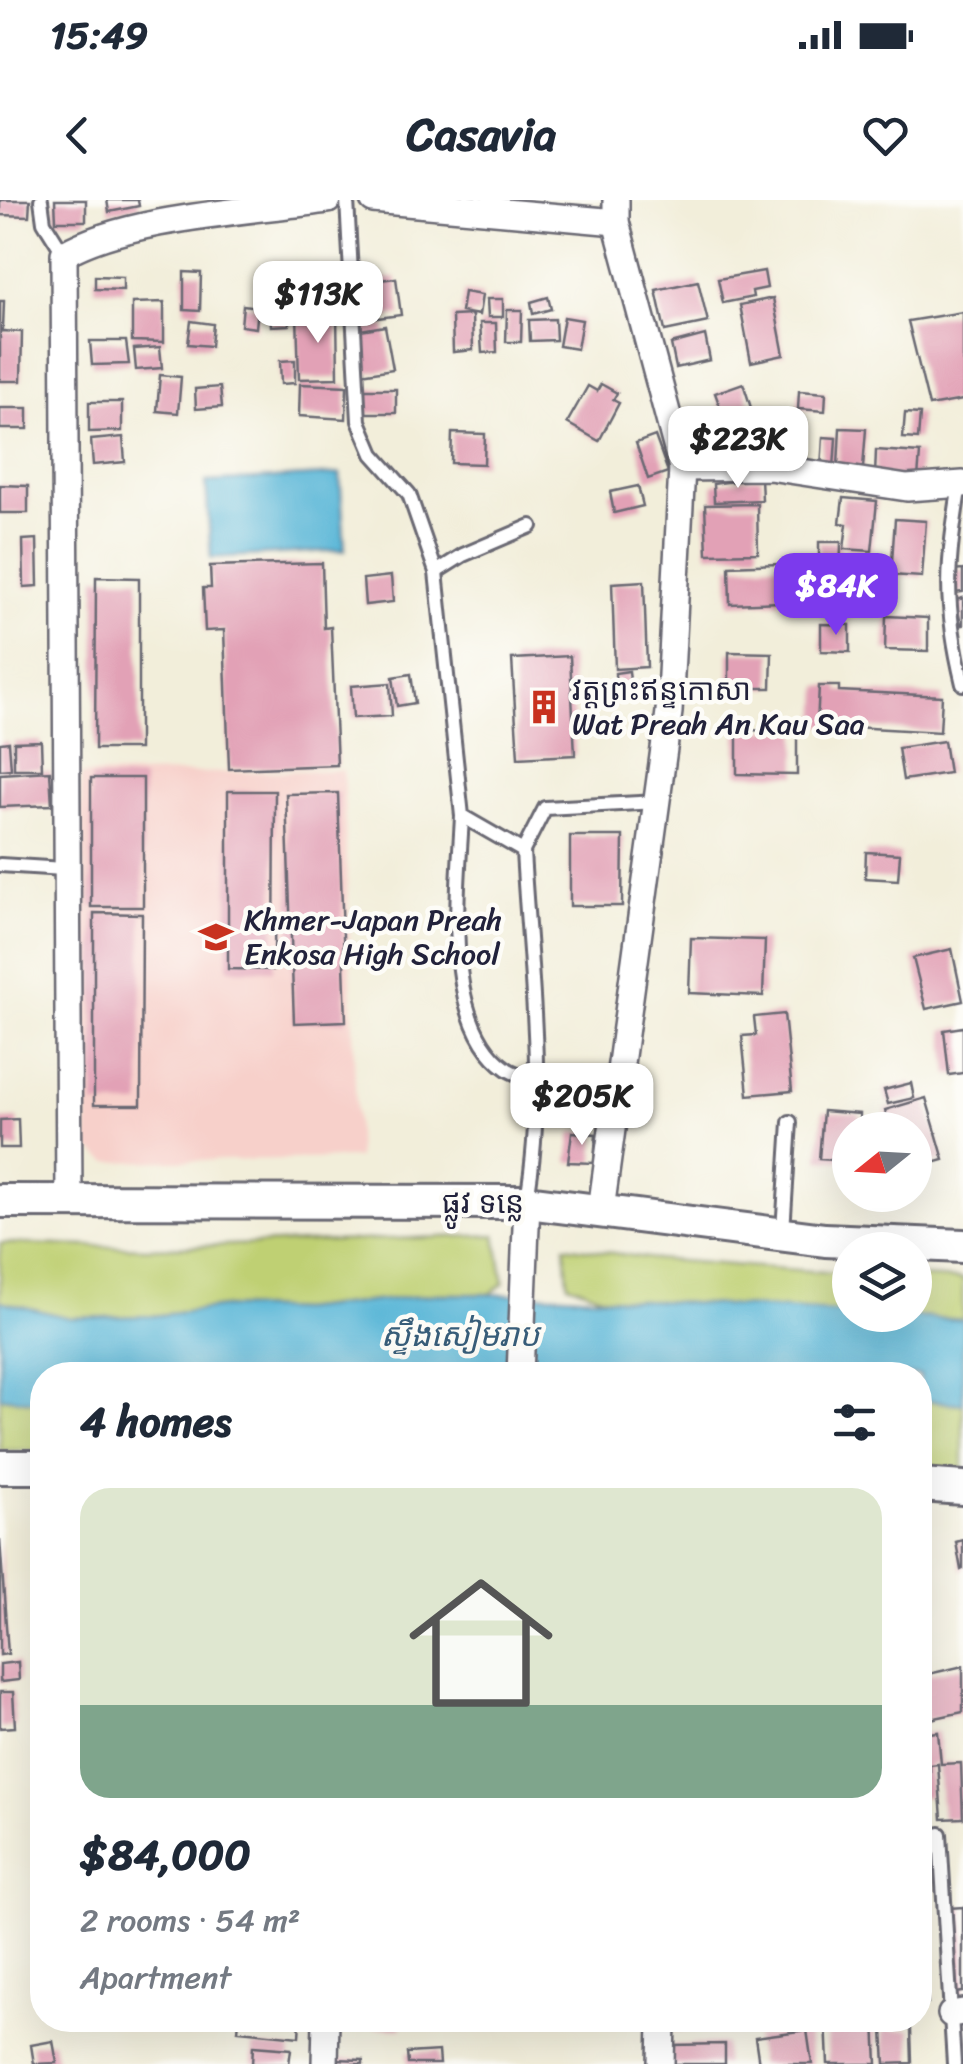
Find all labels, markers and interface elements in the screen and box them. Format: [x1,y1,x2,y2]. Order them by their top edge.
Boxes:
text: 15:49 [50,2,148,69]
text: Casavia [407,95,556,175]
icon: back [50,108,105,163]
icon: heart [858,108,913,163]
pin: $113K [248,261,388,346]
text: $113K [275,265,361,322]
pin: $223K [668,406,808,491]
text: $223K [690,410,786,467]
pin: $84K [777,553,895,638]
text: $84K [796,557,876,614]
place label: វត្តព្រះឥន្ទកោសា Wat Preah An Kau Saa [572,663,865,751]
building icon: វត្តព្រះឥន្ទកោសា Wat Preah An Kau Saa [525,688,563,726]
place label: Khmer-Japan Preah Enkosa High School [244,893,502,981]
school or university icon: Khmer-Japan Preah Enkosa High School [197,918,235,956]
pin: $205K [512,1063,652,1148]
text: $205K [532,1067,632,1124]
north arrow [832,1112,932,1212]
map controls [832,1112,932,1332]
street label: ផ្លូវ ទន្លេ [442,1176,524,1230]
button: layers [832,1232,932,1332]
water label: ស្ទឹងសៀមរាប [381,1307,542,1364]
text: 4 homes [80,1385,232,1459]
icon: filters [827,1395,882,1450]
icon: home [391,1553,571,1733]
text: $84,000 [80,1818,251,1892]
text: 2 rooms · 54 m² [80,1892,300,1949]
text: Apartment [80,1949,231,2006]

